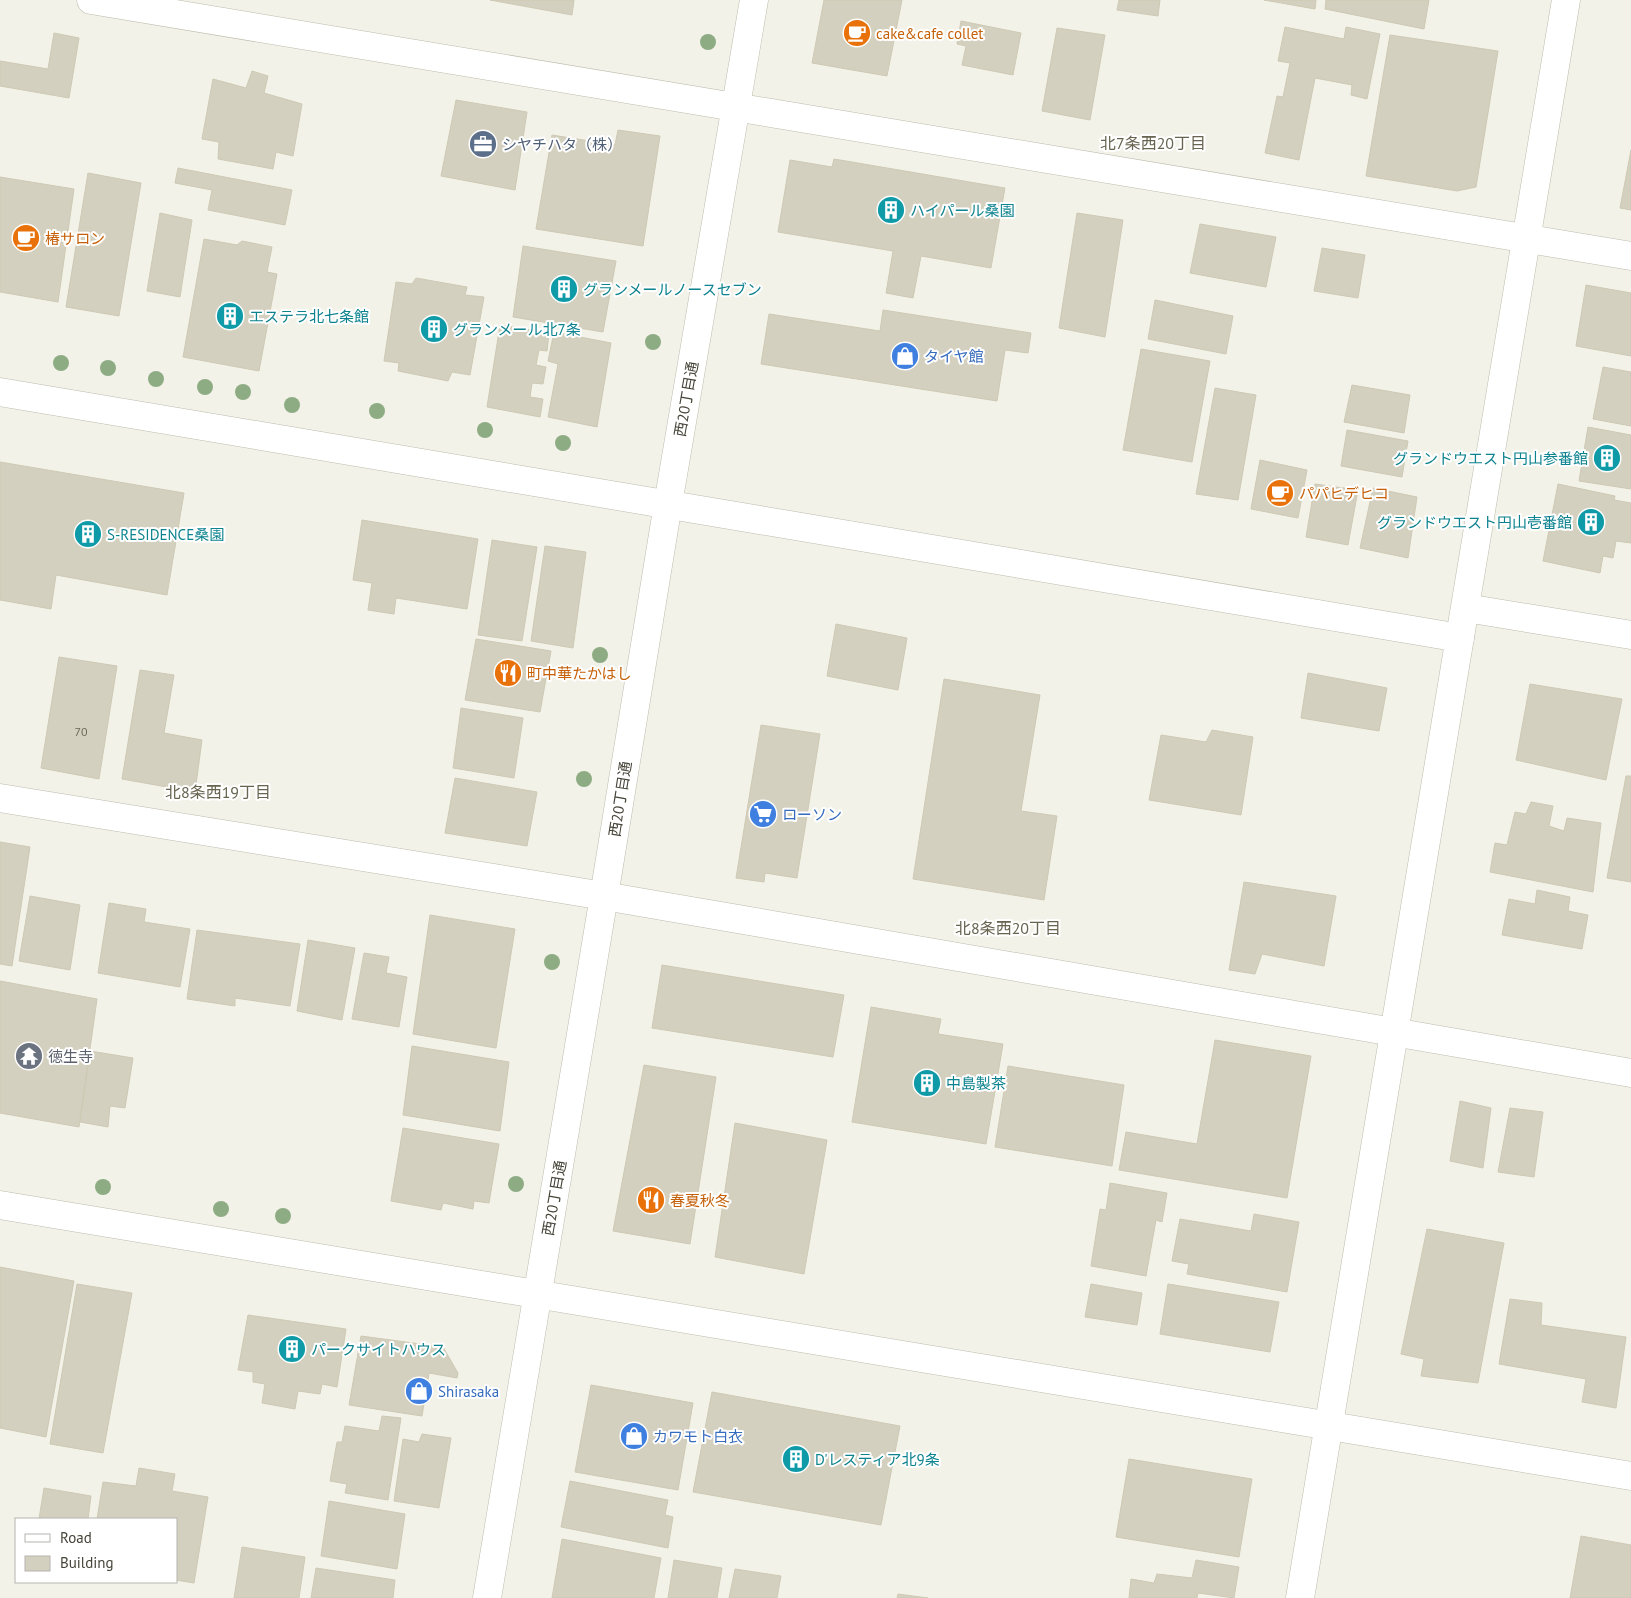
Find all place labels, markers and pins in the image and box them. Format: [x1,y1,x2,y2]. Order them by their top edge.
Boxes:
cafe icon: cake&cafe collet [842,18,872,48]
place label: cake&cafe collet [876,24,983,43]
office icon: シヤチハタ（株） [468,129,498,159]
place label: シヤチハタ（株） [502,135,622,154]
building icon: ハイパール桑園 [876,195,906,225]
place label: ハイパール桑園 [910,201,1014,220]
cafe icon: 椿サロン [11,223,41,253]
place label: 椿サロン [45,229,105,248]
building icon: グランメールノースセブン [549,274,579,304]
place label: グランメールノースセブン [583,280,762,299]
building icon: エステラ北七条館 [215,301,245,331]
place label: エステラ北七条館 [249,307,369,326]
building icon: グランメール北7条 [419,314,449,344]
place label: グランメール北7条 [453,320,581,339]
shop icon: タイヤ館 [890,341,920,371]
place label: タイヤ館 [924,347,984,366]
building icon: グランドウエスト円山参番館 [1592,443,1622,473]
place label: グランドウエスト円山参番館 [1393,449,1588,468]
cafe icon: パパヒデヒコ [1265,478,1295,508]
place label: パパヒデヒコ [1299,484,1389,503]
building icon: グランドウエスト円山壱番館 [1576,507,1606,537]
place label: グランドウエスト円山壱番館 [1377,513,1572,532]
building icon: S-RESIDENCE桑園 [73,519,103,549]
place label: S-RESIDENCE桑園 [107,525,224,544]
restaurant icon: 町中華たかはし [493,658,523,688]
place label: 町中華たかはし [527,664,631,683]
supermarket icon: ローソン [748,799,778,829]
place label: ローソン [782,805,842,824]
temple icon: 徳生寺 [14,1041,44,1071]
place label: 徳生寺 [48,1047,93,1066]
building icon: 中島製茶 [912,1068,942,1098]
place label: 中島製茶 [946,1074,1006,1093]
restaurant icon: 春夏秋冬 [636,1185,666,1215]
place label: 春夏秋冬 [670,1191,730,1210]
building icon: パークサイトハウス [277,1334,307,1364]
place label: パークサイトハウス [311,1340,446,1359]
shop icon: Shirasaka [404,1376,434,1406]
place label: Shirasaka [438,1382,499,1401]
shop icon: カワモト白衣 [619,1421,649,1451]
place label: カワモト白衣 [653,1427,743,1446]
building icon: D'レスティア北9条 [781,1444,811,1474]
place label: D'レスティア北9条 [815,1450,940,1469]

